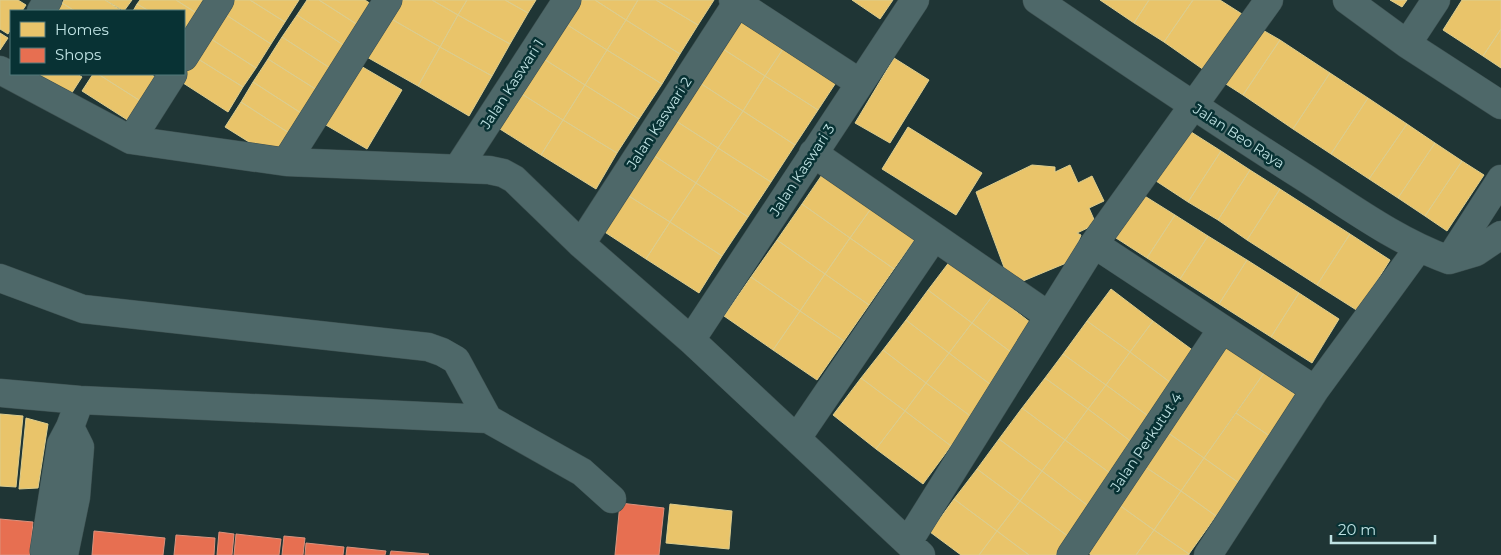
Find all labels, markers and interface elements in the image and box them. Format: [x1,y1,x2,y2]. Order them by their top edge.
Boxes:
legend [10,10,185,75]
text: Homes [55,20,109,39]
street label: Jalan Kaswari 1 [476,36,548,133]
text: Shops [55,45,101,64]
street label: Jalan Kaswari 2 [622,73,696,173]
street label: Jalan Beo Raya [1189,99,1288,172]
street label: Jalan Kaswari 3 [765,120,839,220]
street label: Jalan Perkutut 4 [1106,388,1186,496]
scale bar [1331,512,1435,544]
text: 20 m [1338,520,1376,539]

